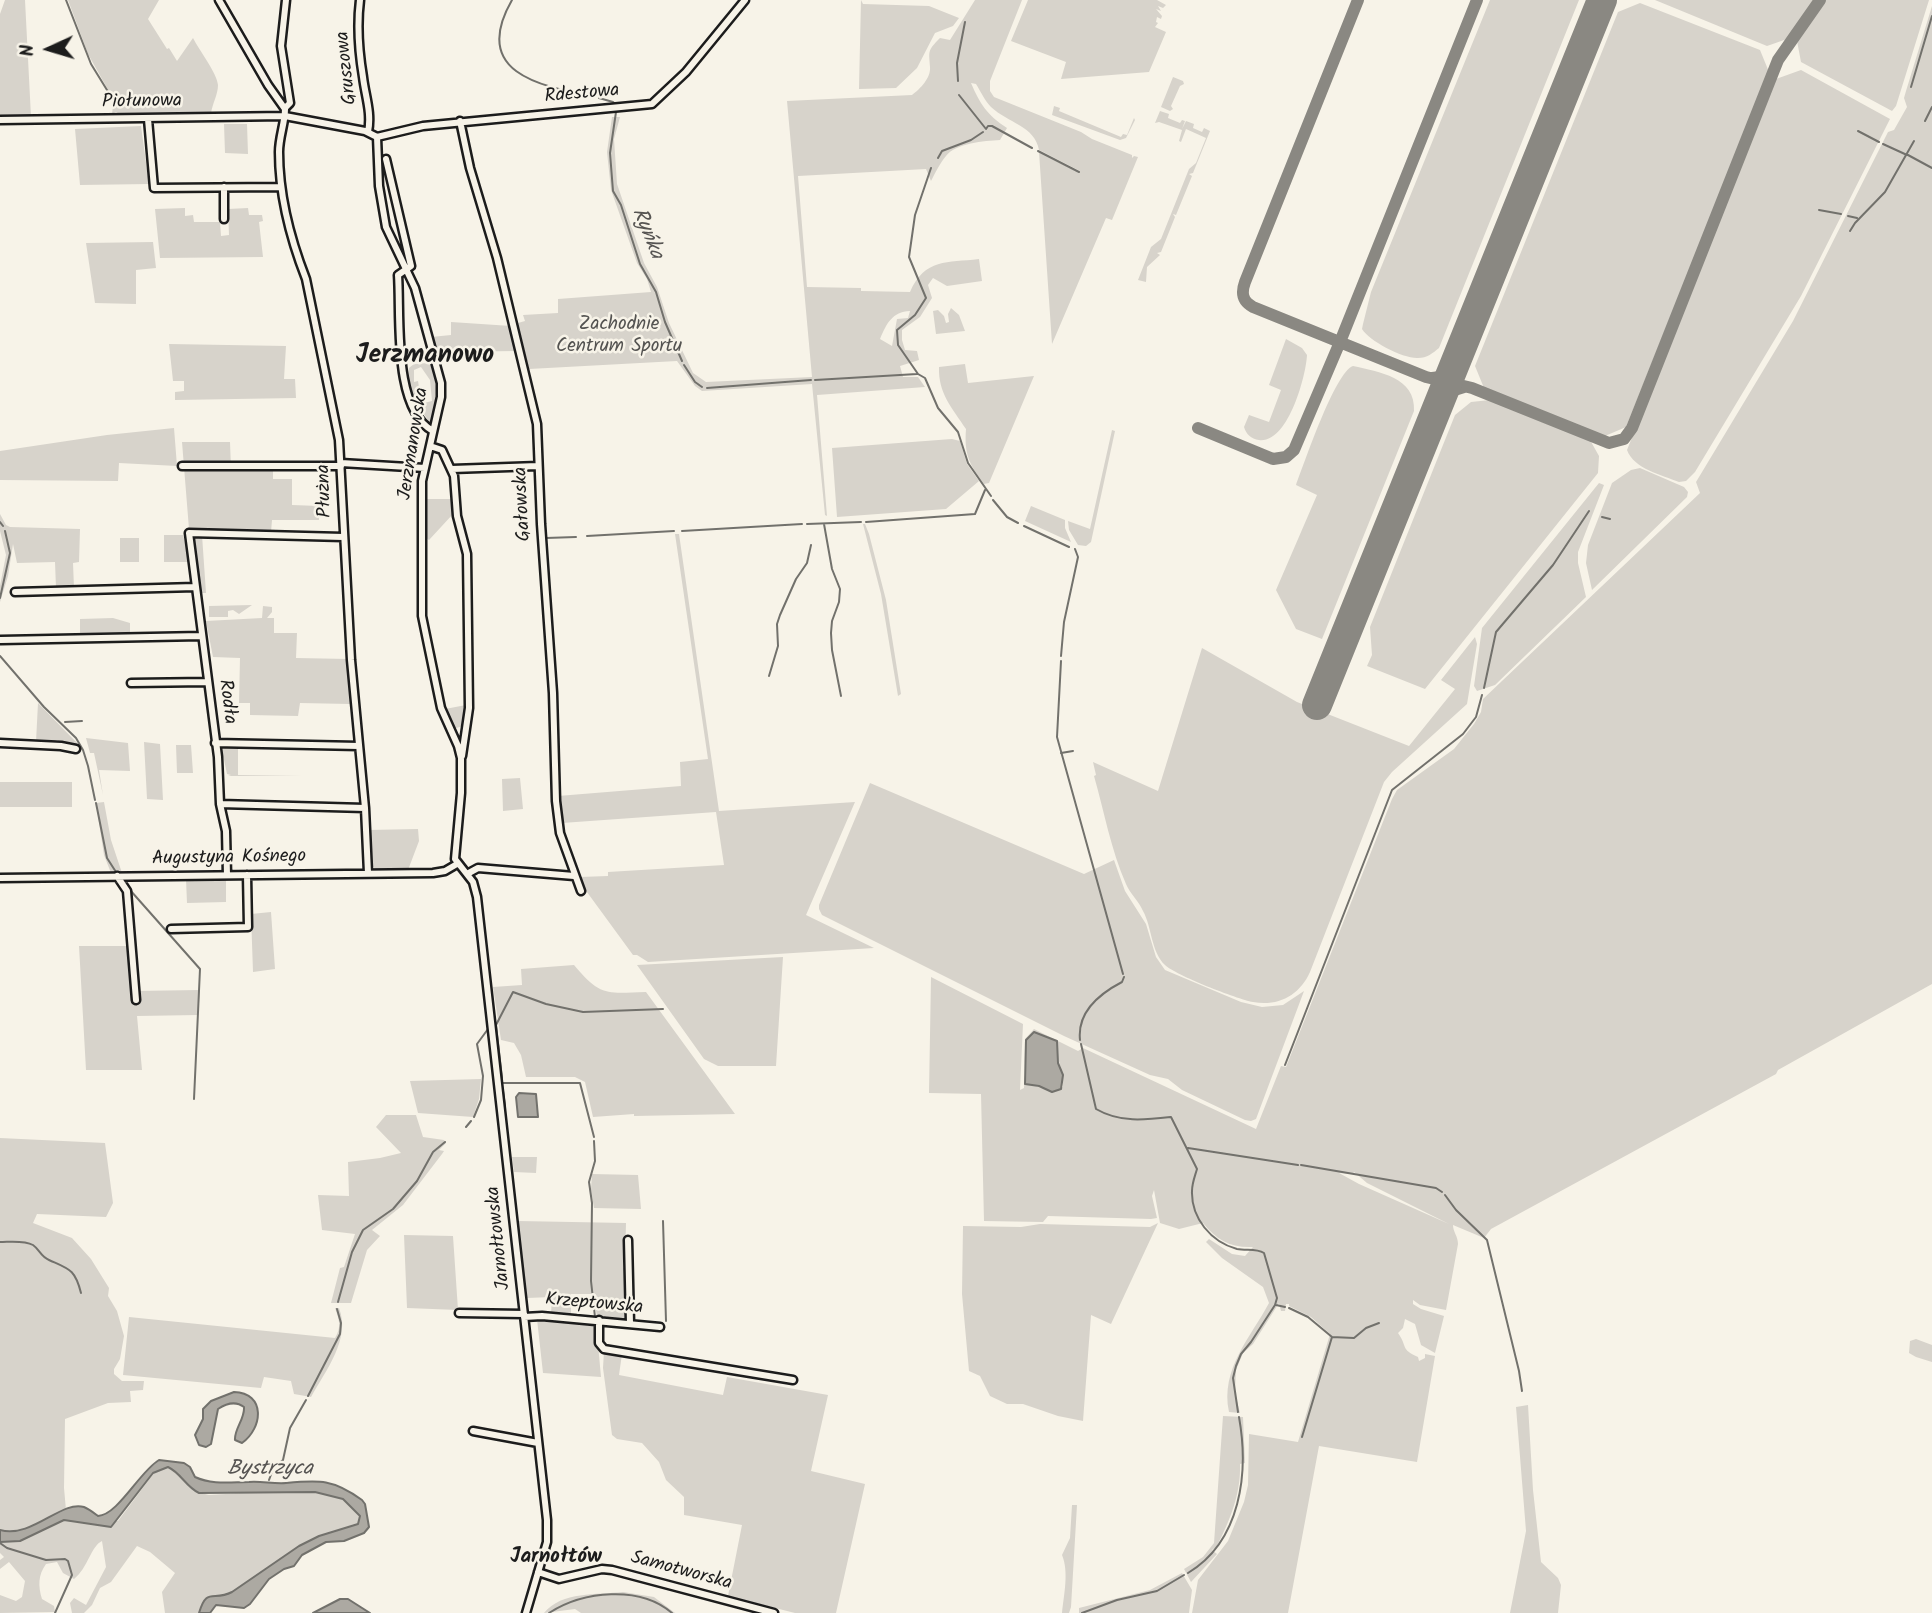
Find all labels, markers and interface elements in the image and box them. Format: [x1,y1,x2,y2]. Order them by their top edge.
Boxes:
north arrow [14,14,84,84]
street label: Gruszowa [333,30,363,106]
text: N [13,43,43,57]
street label: Rdestowa [544,80,620,110]
street label: Piołunowa [102,91,182,115]
water label: Ryńka [624,205,668,263]
park label: Zachodnie Centrum Sportu [556,315,682,359]
district label: Jerzmanowo [356,342,494,374]
street label: Jerzmanowska [395,386,435,502]
street label: Płużna [314,464,338,518]
street label: Gałowska [511,466,537,542]
street label: Rodła [212,678,240,726]
street label: Augustyna Kośnego [152,846,306,872]
street label: Jarnołtowska [483,1185,517,1291]
street label: Krzeptowska [544,1289,644,1321]
water label: Bystrzyca [227,1457,313,1483]
district label: Jarnołtów [510,1545,602,1571]
street label: Samotworska [628,1548,734,1596]

